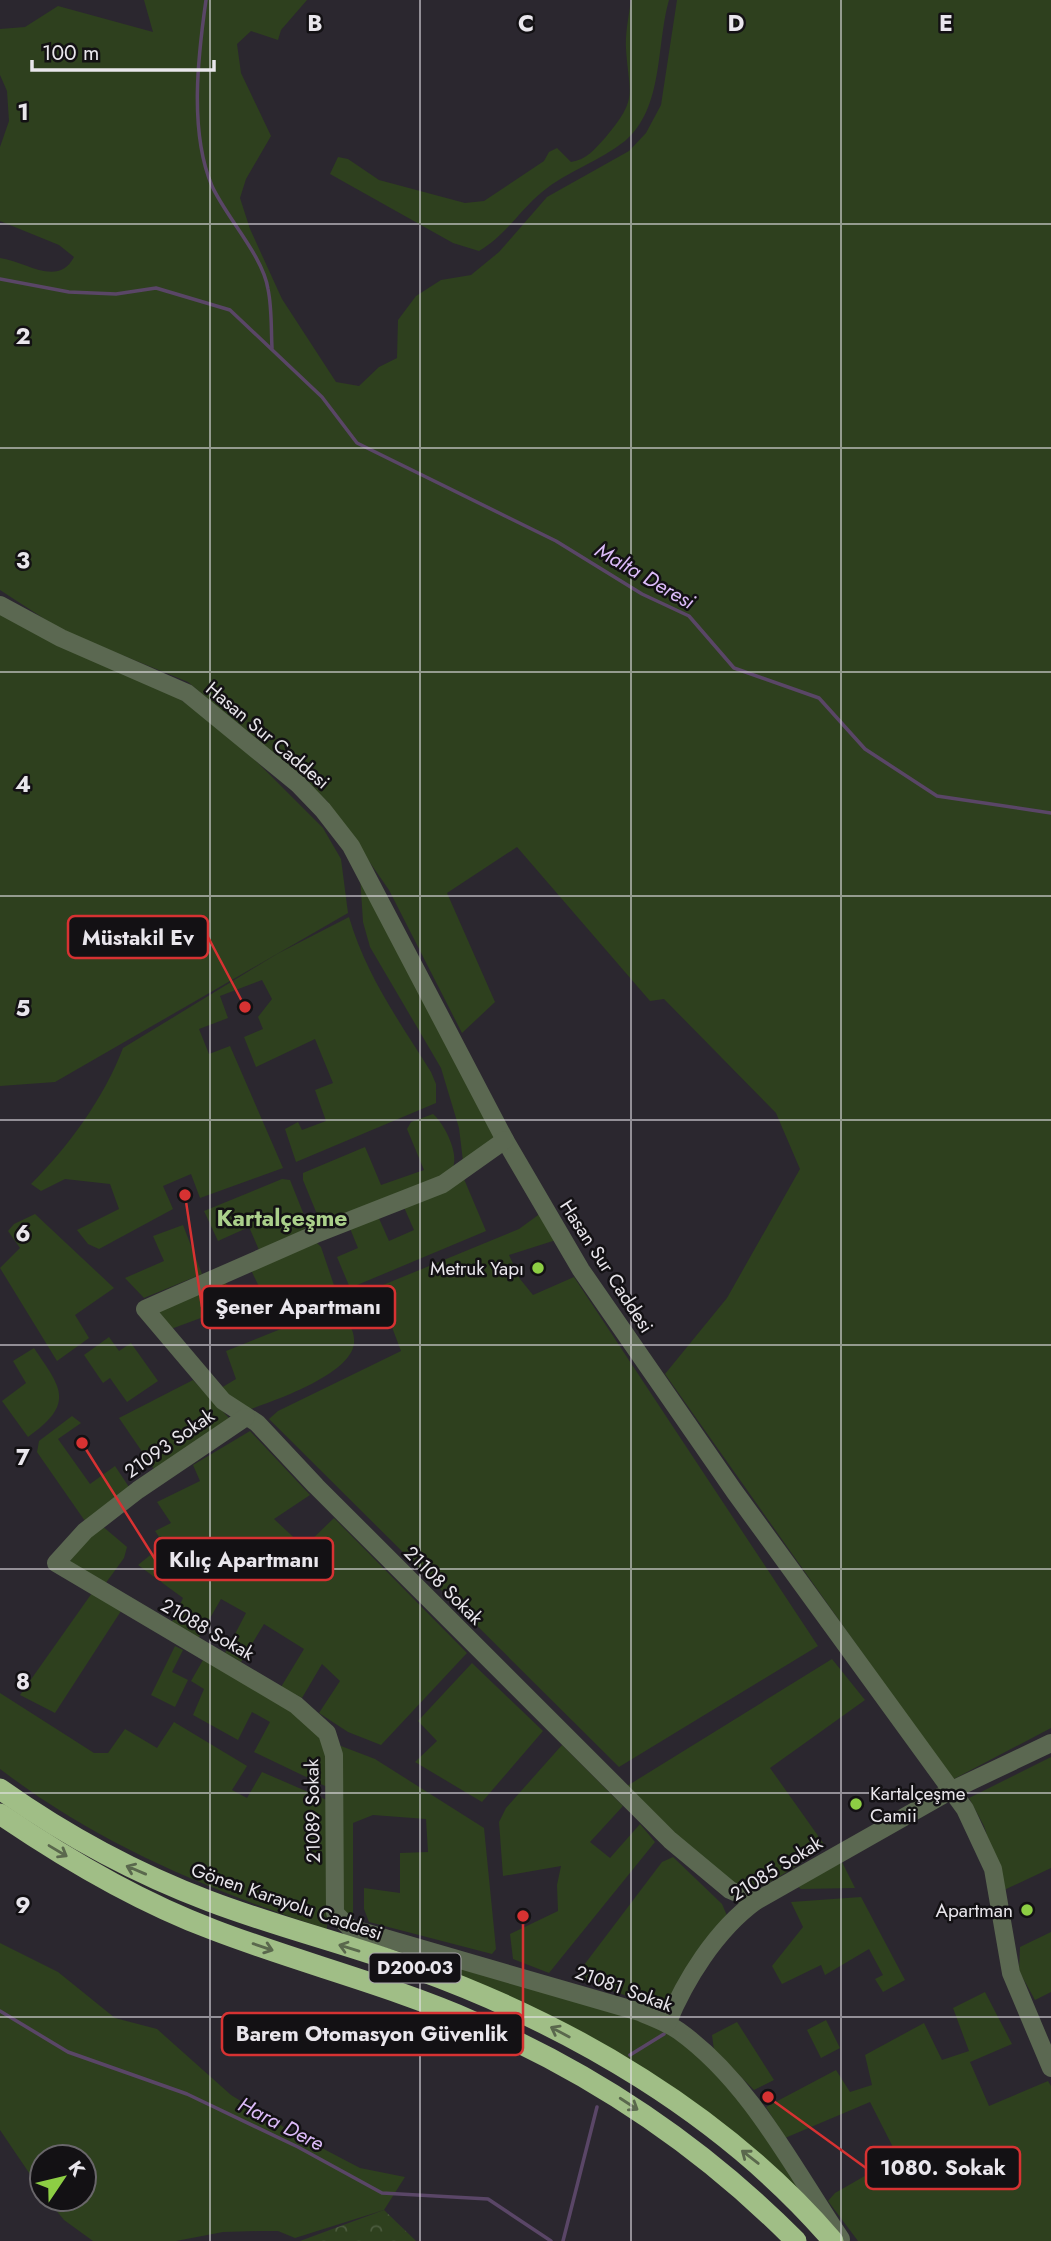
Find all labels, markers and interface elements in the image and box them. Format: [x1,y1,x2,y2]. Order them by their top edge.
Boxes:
text: B [307,6,323,40]
text: C [518,6,534,40]
text: D [728,6,745,40]
text: E [939,6,953,40]
scale bar [32,28,214,72]
text: 100 m [42,38,99,68]
text: 1 [17,95,29,129]
text: 2 [15,319,31,353]
water label: Malta Deresi [590,535,701,617]
text: 3 [16,543,30,577]
street label: Hasan Sur Caddesi [200,676,335,795]
text: 4 [15,767,31,801]
callout: Müstakil Ev [68,916,208,958]
text: Müstakil Ev [82,923,195,953]
text: 5 [16,991,30,1025]
street label: Hasan Sur Caddesi [553,1194,660,1338]
district label: Kartalçeşme [217,1201,347,1235]
text: 6 [15,1216,31,1250]
place label: Metruk Yapı [430,1255,524,1282]
marker: Metruk Yapı [530,1260,546,1276]
callout: Şener Apartmanı [202,1286,395,1328]
text: Şener Apartmanı [215,1292,381,1322]
street label: 21093 Sokak [119,1402,220,1484]
text: 7 [16,1440,30,1474]
callout: Kılıç Apartmanı [155,1538,333,1580]
street label: 21108 Sokak [398,1540,490,1631]
text: Kılıç Apartmanı [169,1545,319,1575]
street label: 21088 Sokak [156,1592,260,1667]
text: 8 [16,1664,30,1698]
street label: 21089 Sokak [298,1758,327,1863]
place label: Kartalçeşme Camii [870,1780,966,1829]
marker: Kartalçeşme Camii [848,1796,864,1812]
street label: 21085 Sokak [725,1829,828,1907]
one-way arrow [47,1844,67,1858]
street label: Gönen Karayolu Caddesi [188,1856,386,1947]
one-way arrow [125,1863,147,1876]
text: 9 [15,1888,31,1922]
place label: Apartman [935,1897,1013,1924]
marker: Apartman [1019,1902,1035,1918]
one-way arrow [252,1941,274,1954]
one-way arrow [338,1941,360,1954]
road number: D200-03 [370,1954,460,1982]
street label: 21081 Sokak [571,1958,677,2019]
callout: Barem Otomasyon Güvenlik [222,2013,523,2055]
text: Barem Otomasyon Güvenlik [236,2019,508,2049]
one-way arrow [550,2025,571,2039]
water label: Hara Dere [233,2090,330,2159]
one-way arrow [618,2097,638,2111]
north arrow [28,2143,98,2213]
callout: 1080. Sokak [866,2147,1020,2189]
one-way arrow [741,2150,759,2165]
text: 1080. Sokak [880,2153,1006,2183]
text: K [62,2155,92,2182]

